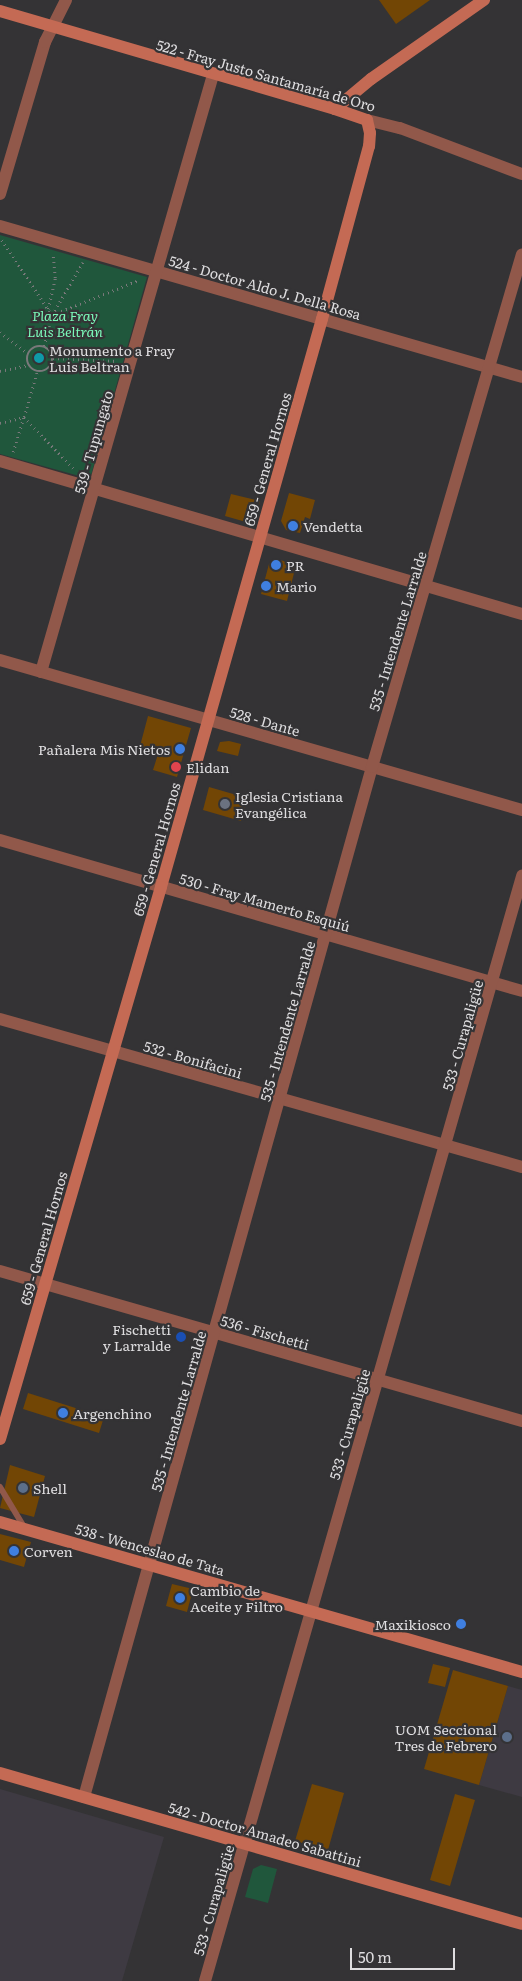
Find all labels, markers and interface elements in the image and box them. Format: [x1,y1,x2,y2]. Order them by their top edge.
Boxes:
street label: 522 - Fray Justo Santamaría de Oro [154,36,378,114]
street label: 524 - Doctor Aldo J. Della Rosa [167,251,363,323]
park label: Plaza Fray Luis Beltrán [27,307,103,340]
place label: Monumento a Fray Luis Beltran [49,342,175,374]
marker: Monumento a Fray Luis Beltran [33,352,45,364]
street label: 539 - Tupungato [70,388,116,496]
street label: 659 - General Hornos [240,390,294,528]
place label: Vendetta [303,518,362,534]
marker: Vendetta [287,520,299,532]
street label: 535 - Intendente Larralde [365,549,429,713]
place label: PR [286,557,305,573]
marker: PR [270,559,282,571]
place label: Mario [276,578,317,594]
marker: Mario [260,580,272,592]
street label: 528 - Dante [228,703,302,739]
place label: Pañalera Mis Nietos [38,741,170,757]
marker: Pañalera Mis Nietos [174,743,186,755]
place label: Elidan [186,759,229,775]
marker: Elidan [170,761,182,773]
street label: 659 - General Hornos [129,780,183,918]
place label: Iglesia Cristiana Evangélica [235,788,343,820]
marker: Iglesia Cristiana Evangélica [219,798,231,810]
street label: 530 - Fray Mamerto Esquiú [178,870,352,934]
street label: 535 - Intendente Larralde [256,939,318,1103]
street label: 533 - Curapaligüe [438,978,486,1092]
street label: 532 - Bonifacini [142,1037,244,1081]
street label: 659 - General Hornos [16,1169,70,1307]
street label: 536 - Fischetti [219,1311,311,1353]
place label: Fischetti y Larralde [103,1321,171,1354]
street label: 535 - Intendente Larralde [147,1329,209,1493]
marker: Fischetti y Larralde [175,1331,187,1343]
street label: 533 - Curapaligüe [325,1367,373,1481]
place label: Argenchino [73,1405,152,1421]
marker: Argenchino [57,1407,69,1419]
place label: Shell [33,1480,67,1496]
marker: Shell [17,1482,29,1494]
street label: 538 - Wenceslao de Tata [73,1520,227,1578]
place label: Corven [24,1543,73,1559]
marker: Corven [8,1545,20,1557]
place label: Cambio de Aceite y Filtro [190,1582,283,1614]
marker: Cambio de Aceite y Filtro [174,1592,186,1604]
place label: Maxikiosco [374,1616,451,1632]
marker: Maxikiosco [455,1618,467,1630]
place label: UOM Seccional Tres de Febrero [394,1721,497,1754]
marker: UOM Seccional Tres de Febrero [501,1731,513,1743]
street label: 542 - Doctor Amadeo Sabattini [167,1798,363,1870]
street label: 533 - Curapaligüe [189,1843,237,1957]
scale bar [352,1938,457,1970]
text: 50 m [358,1945,392,1968]

